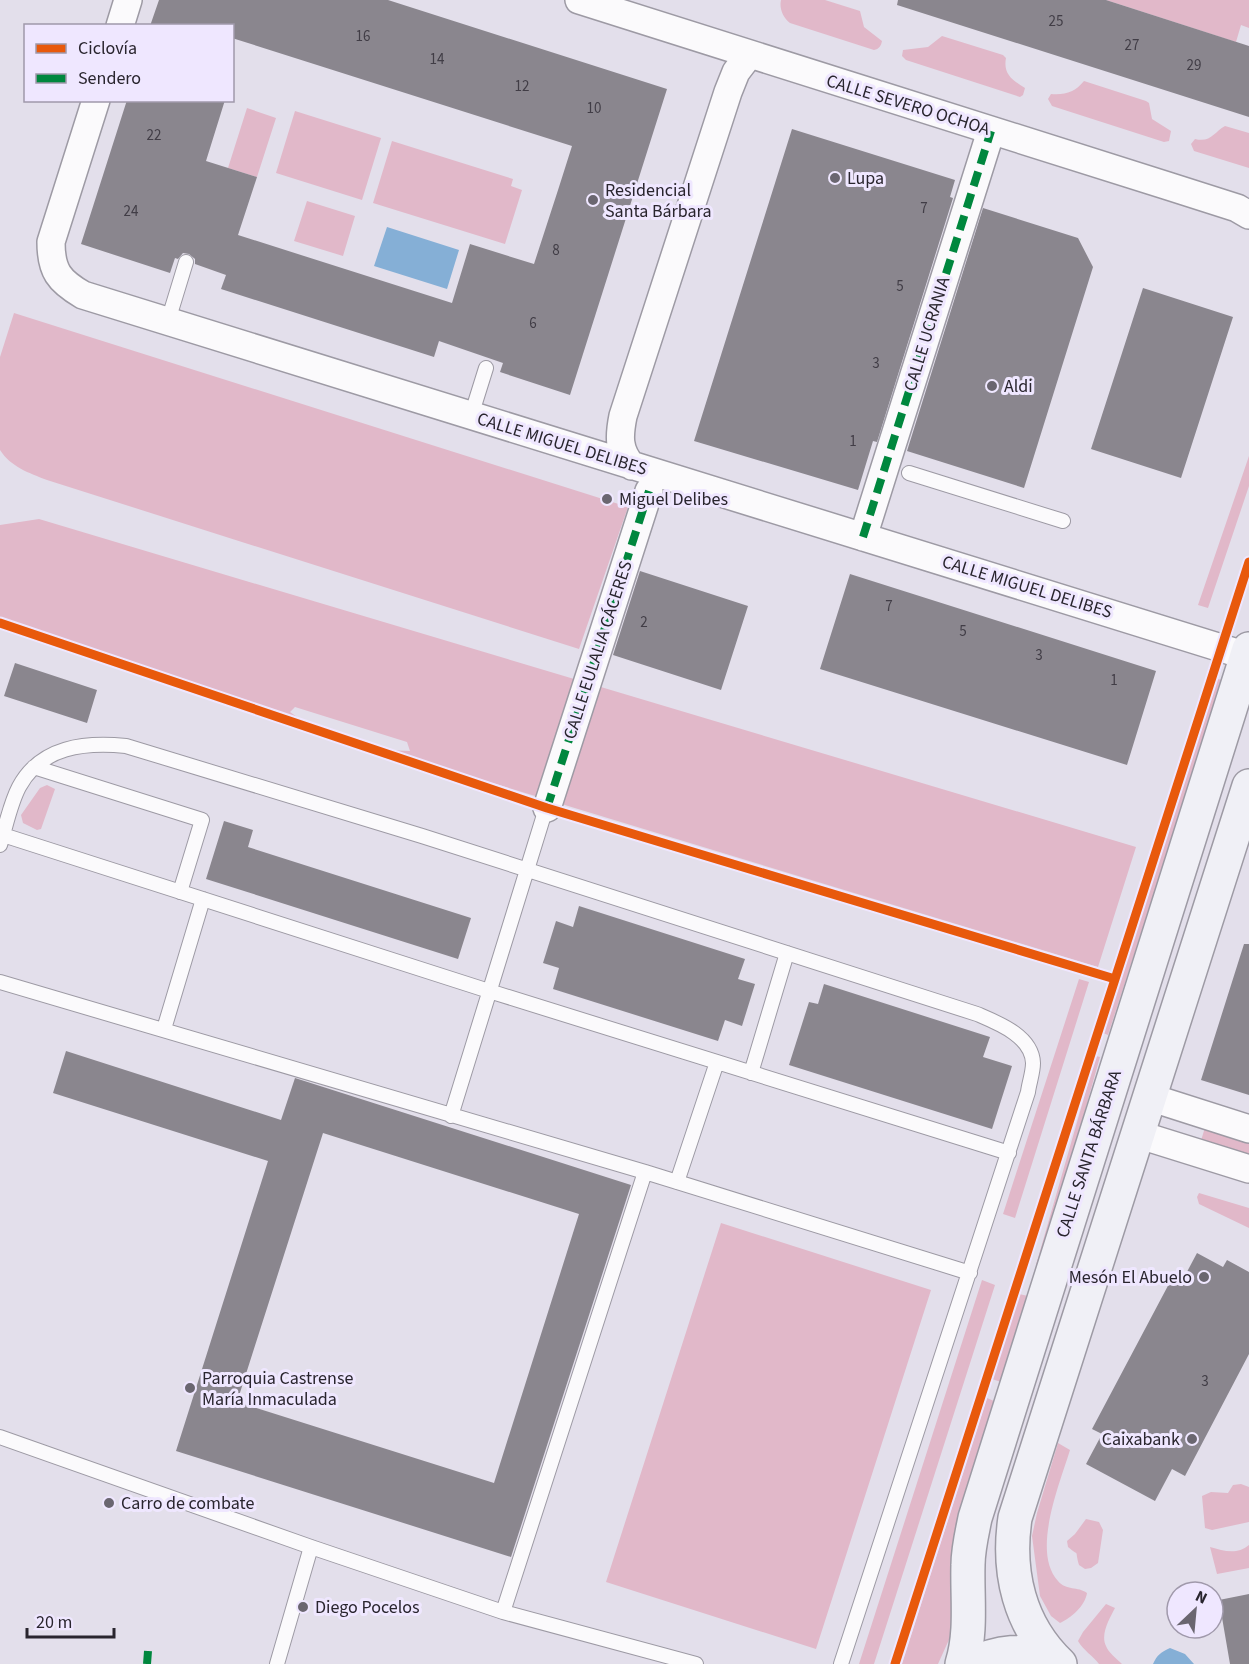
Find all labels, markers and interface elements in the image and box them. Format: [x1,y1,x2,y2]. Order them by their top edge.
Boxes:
house number: 25 [1049,11,1063,32]
legend [24,24,234,102]
house number: 16 [356,26,370,47]
house number: 27 [1125,35,1139,56]
text: Ciclovía [78,36,137,61]
house number: 14 [430,49,445,70]
house number: 29 [1187,55,1201,76]
text: Sendero [78,66,141,91]
street label: CALLE SEVERO OCHOA [823,68,993,142]
house number: 12 [515,76,529,97]
house number: 10 [587,98,601,119]
house number: 22 [147,125,161,146]
place label: Lupa [847,166,884,191]
marker: Lupa [828,171,842,185]
place label: Residencial Santa Bárbara [605,178,711,224]
marker: Residencial Santa Bárbara [586,193,600,207]
house number: 7 [920,198,928,219]
house number: 24 [124,201,139,222]
house number: 8 [552,240,560,261]
street label: CALLE UCRANIA [898,273,956,394]
house number: 5 [896,276,904,297]
house number: 6 [529,313,537,334]
house number: 3 [872,353,880,374]
place label: Aldi [1004,374,1033,399]
marker: Aldi [985,379,999,393]
street label: CALLE MIGUEL DELIBES [474,406,650,482]
house number: 1 [849,431,857,452]
place label: Miguel Delibes [619,487,728,512]
marker: Miguel Delibes [600,492,614,506]
street label: CALLE MIGUEL DELIBES [939,549,1115,625]
street label: CALLE EULALIA CÁCERES [557,558,639,742]
house number: 7 [885,596,893,617]
house number: 2 [640,612,648,633]
house number: 5 [959,621,967,642]
house number: 3 [1035,645,1043,666]
house number: 1 [1110,670,1118,691]
street label: CALLE SANTA BÁRBARA [1050,1067,1128,1241]
place label: Mesón El Abuelo [1069,1265,1192,1290]
marker: Mesón El Abuelo [1197,1270,1211,1284]
place label: Parroquia Castrense María Inmaculada [202,1366,353,1412]
house number: 3 [1201,1371,1209,1392]
marker: Parroquia Castrense María Inmaculada [183,1381,197,1395]
place label: Caixabank [1102,1427,1180,1452]
marker: Caixabank [1185,1432,1199,1446]
place label: Carro de combate [121,1491,254,1516]
marker: Carro de combate [102,1496,116,1510]
north arrow [1165,1580,1225,1640]
text: N [1192,1585,1211,1610]
place label: Diego Pocelos [315,1595,420,1620]
marker: Diego Pocelos [296,1600,310,1614]
scale bar [27,1601,114,1639]
text: 20 m [36,1610,72,1635]

